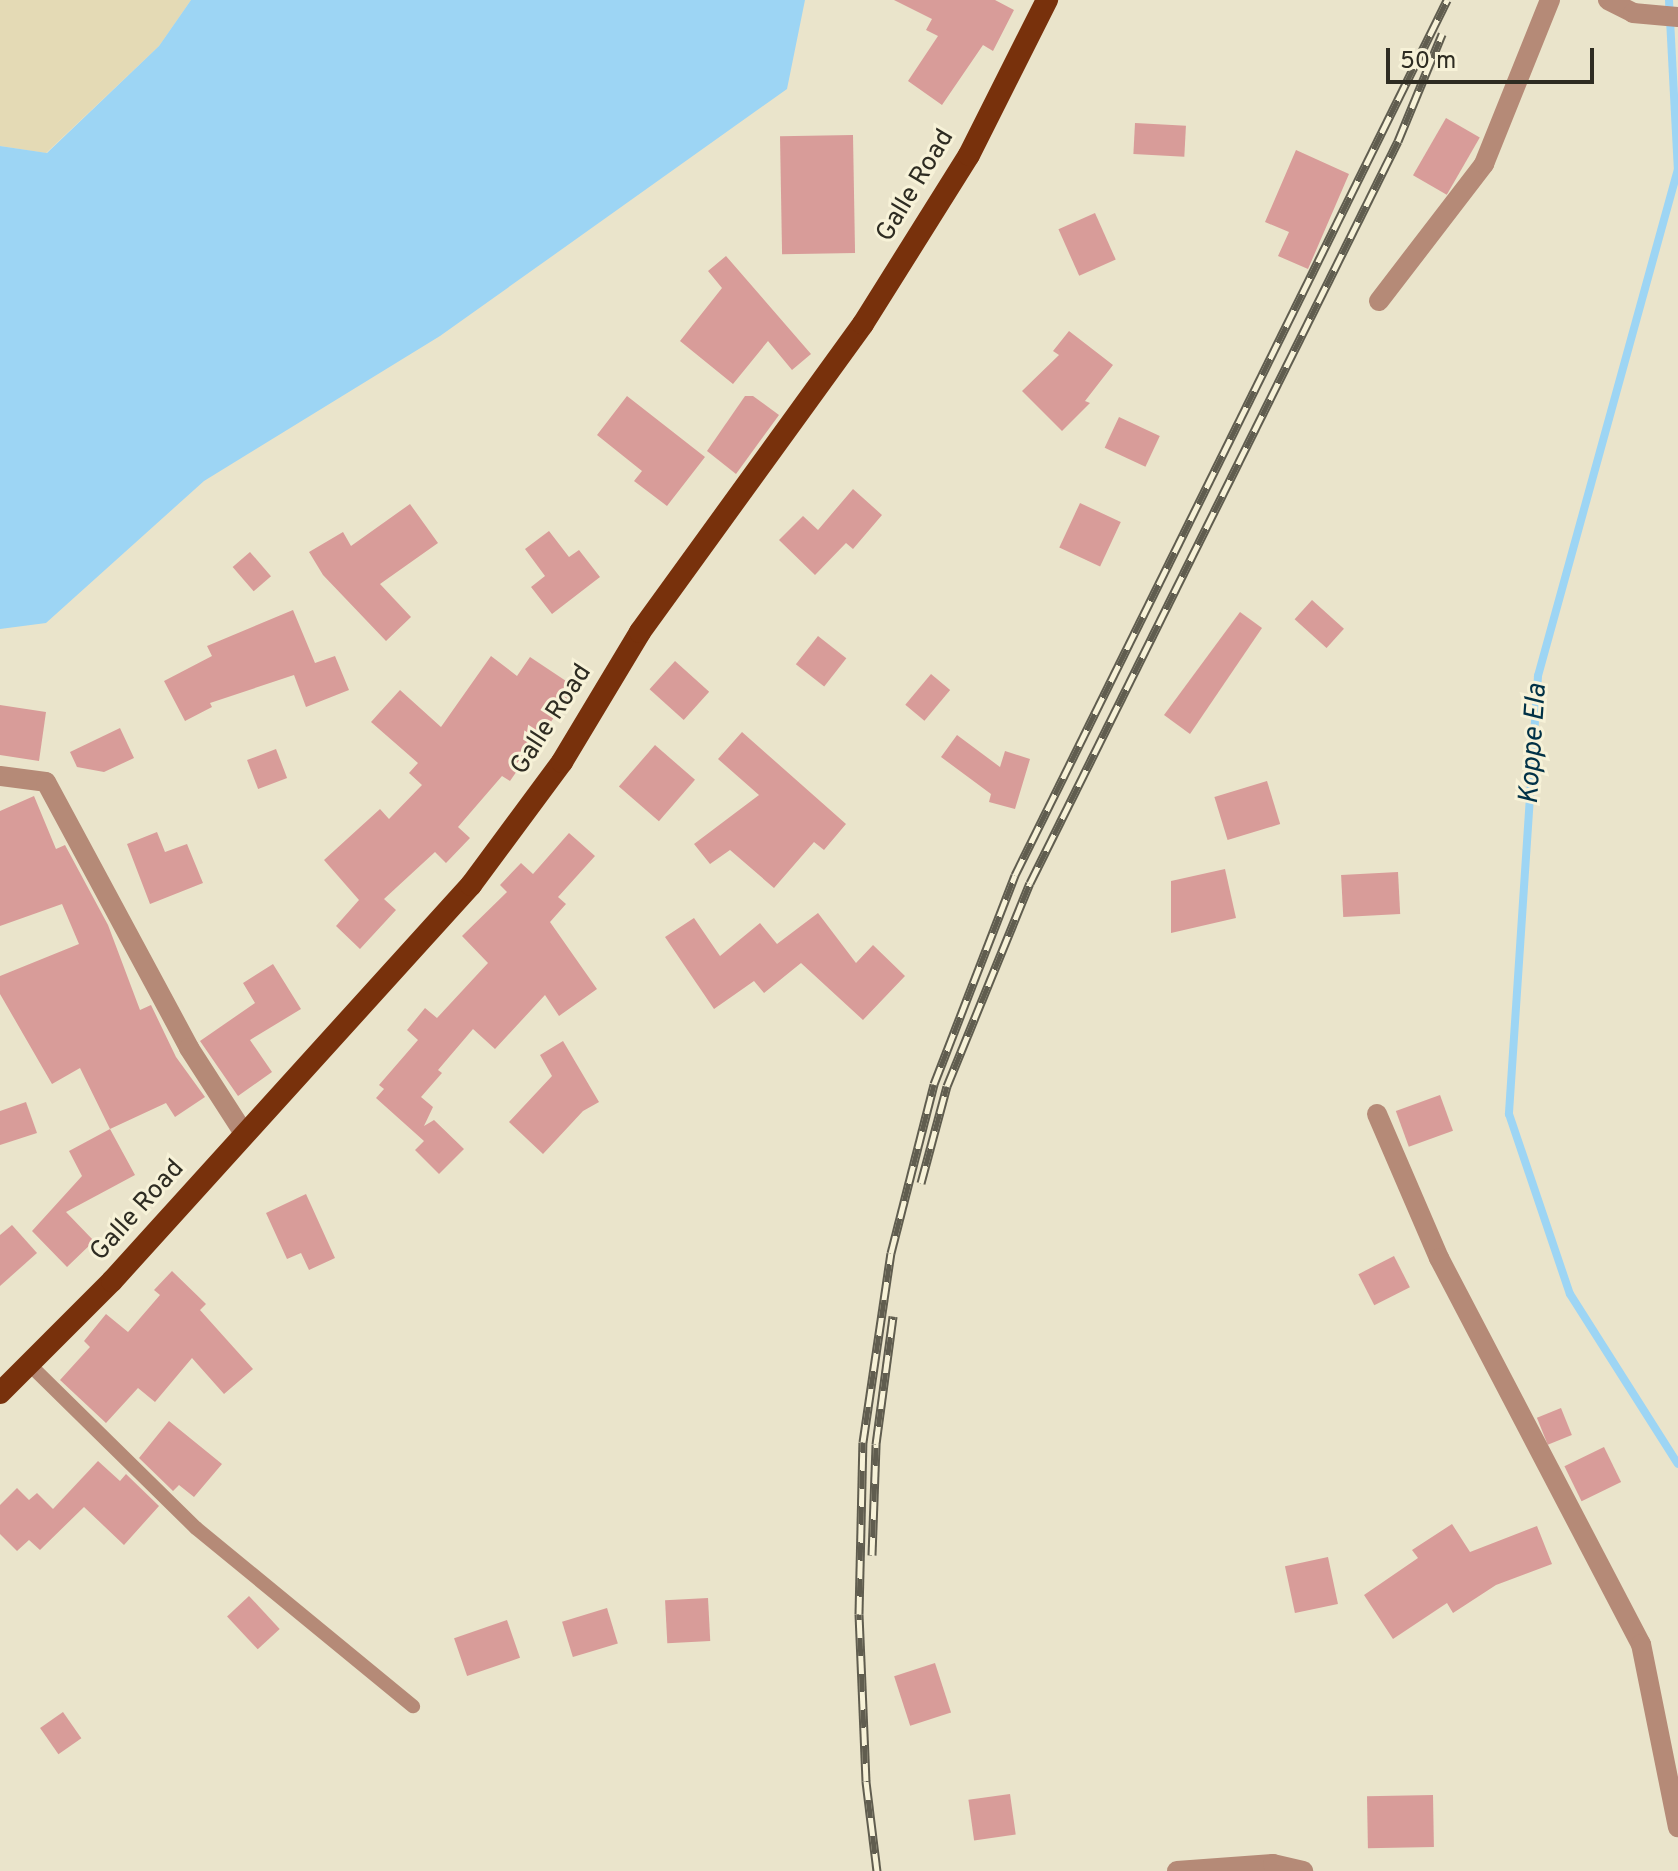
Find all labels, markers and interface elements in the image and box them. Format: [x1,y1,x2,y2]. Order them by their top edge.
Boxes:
scale bar [1390,32,1598,82]
text: 50 m [1400,47,1456,77]
street label: Galle Road [870,124,962,248]
street label: Galle Road [505,659,599,781]
water label: Koppe Ela [1513,683,1555,805]
street label: Galle Road [84,1154,192,1268]

